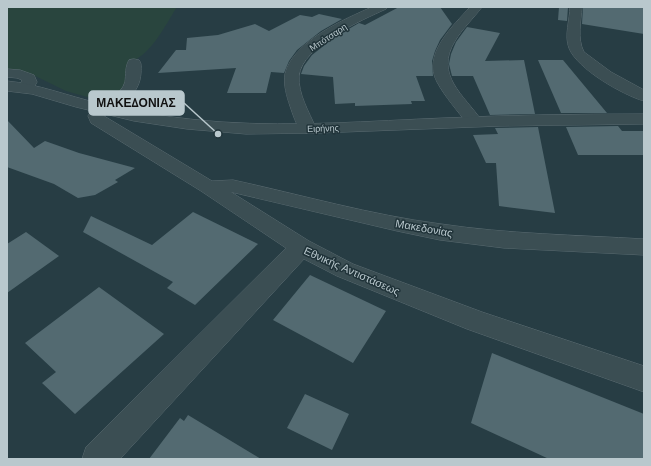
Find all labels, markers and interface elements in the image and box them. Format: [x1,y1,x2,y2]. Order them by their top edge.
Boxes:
street label: Μπότσαρη [307,21,349,53]
callout: ΜΑΚΕΔΟΝΙΑΣ [89,91,184,115]
text: ΜΑΚΕΔΟΝΙΑΣ [96,95,176,110]
street label: Ειρήνης [307,122,340,134]
street label: Μακεδονίας [394,216,454,240]
street label: Εθνικής Αντιστάσεως [302,244,402,298]

